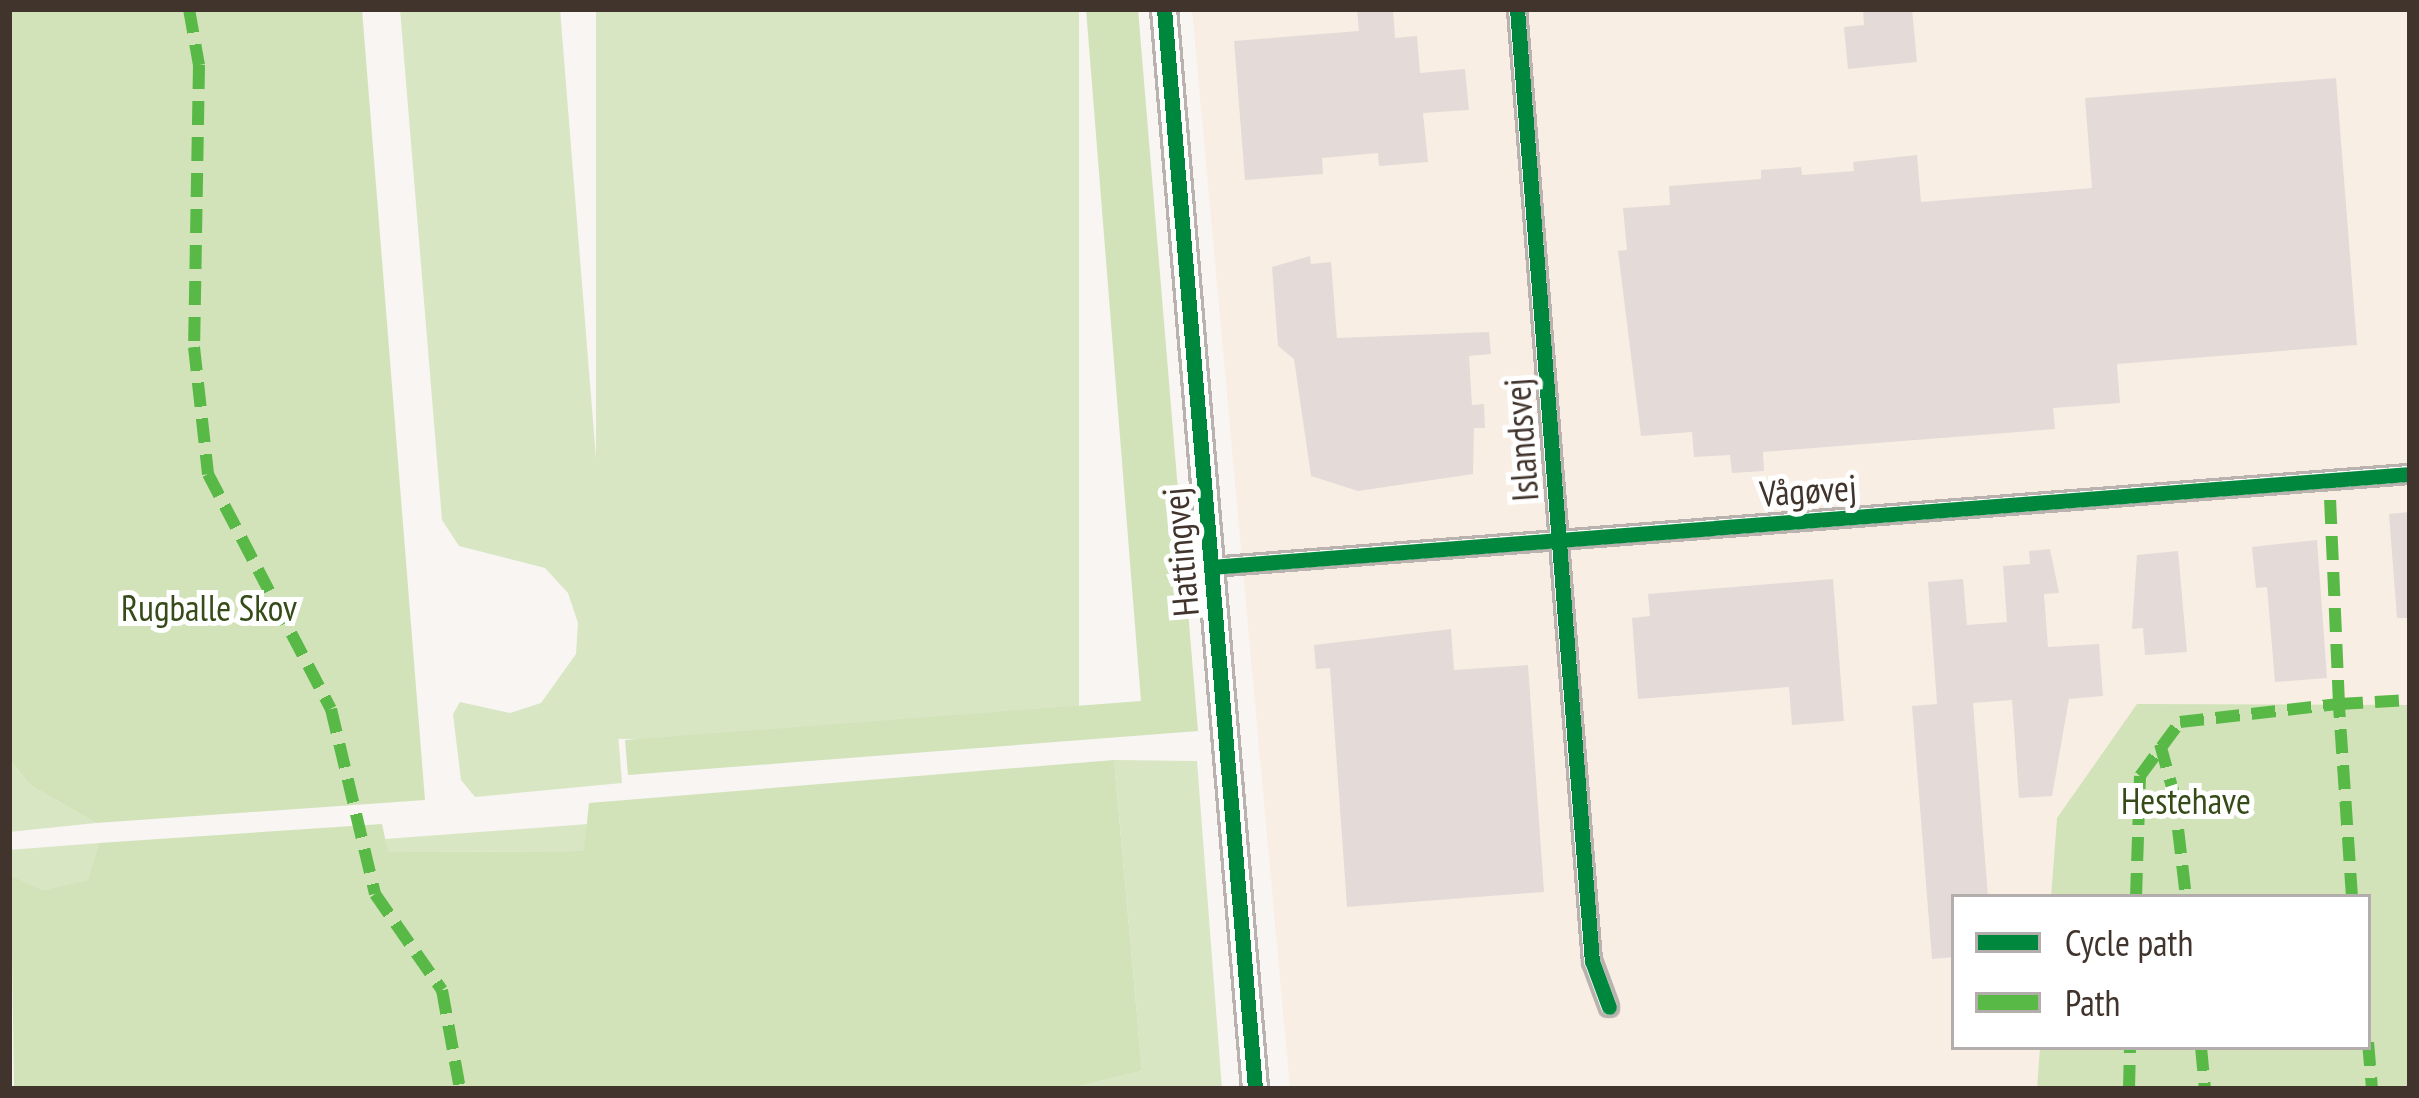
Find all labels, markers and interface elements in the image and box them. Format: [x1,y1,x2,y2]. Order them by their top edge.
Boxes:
street label: Islandsvej [1495,377,1547,503]
street label: Vågøvej [1758,465,1858,515]
street label: Hattingvej [1153,486,1207,618]
park label: Rugballe Skov [121,586,297,630]
park label: Hestehave [2121,779,2251,823]
legend [1951,894,2371,1050]
text: Cycle path [2065,919,2193,966]
text: Path [2065,979,2120,1026]

